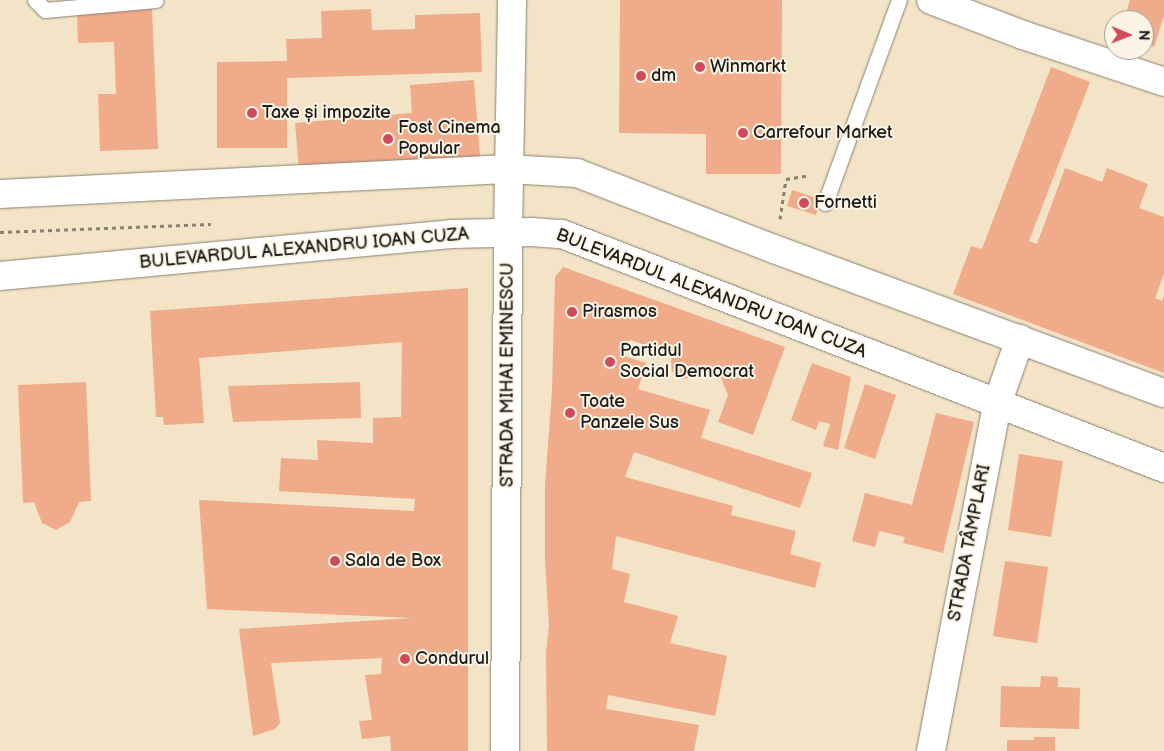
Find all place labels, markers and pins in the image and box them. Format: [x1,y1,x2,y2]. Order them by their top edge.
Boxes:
place label: Winmarkt [710,56,786,78]
marker: Winmarkt [694,61,706,73]
place label: dm [651,65,676,87]
marker: dm [635,70,647,82]
place label: Taxe și impozite [262,102,391,124]
marker: Taxe și impozite [246,107,258,119]
place label: Fost Cinema Popular [398,118,501,160]
place label: Carrefour Market [753,122,893,144]
marker: Carrefour Market [737,127,749,139]
marker: Fost Cinema Popular [382,133,394,145]
place label: Fornetti [814,192,877,214]
marker: Fornetti [798,197,810,209]
place label: Pirasmos [582,301,657,323]
marker: Pirasmos [566,306,578,318]
place label: Partidul Social Democrat [620,341,754,384]
marker: Partidul Social Democrat [604,356,616,368]
place label: Toate Panzele Sus [580,392,679,434]
marker: Toate Panzele Sus [564,407,576,419]
place label: Sala de Box [345,550,441,572]
marker: Sala de Box [329,555,341,567]
place label: Condurul [415,648,489,670]
marker: Condurul [399,653,411,665]

